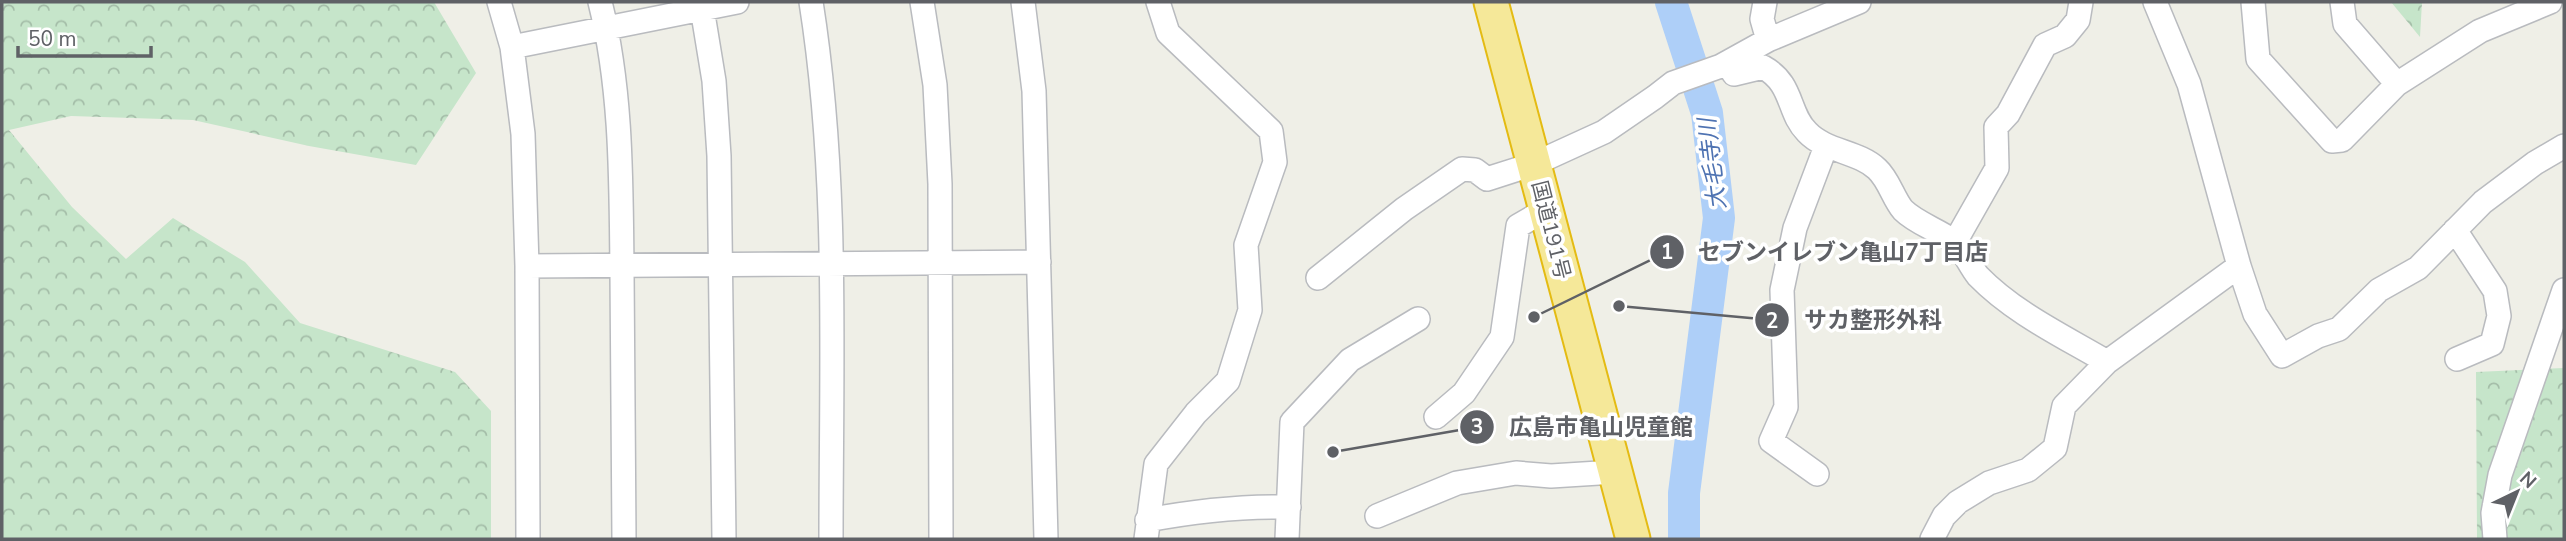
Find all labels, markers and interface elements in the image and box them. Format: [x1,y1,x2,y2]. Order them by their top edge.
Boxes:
scale bar [18,14,150,58]
text: 50 m [28,25,77,53]
water label: 大毛寺川 [1691,113,1733,211]
street label: 国道191号 [1525,178,1577,282]
callout: セブンイレブン亀山7丁目店 [1649,230,2002,274]
text: セブンイレブン亀山7丁目店 [1698,237,1988,268]
text: 1 [1661,238,1673,266]
callout: サカ整形外科 [1755,298,1956,342]
text: サカ整形外科 [1804,305,1942,336]
text: 2 [1766,307,1778,335]
callout: 広島市亀山児童館 [1460,405,1707,449]
text: 広島市亀山児童館 [1509,412,1693,443]
text: 3 [1471,413,1483,441]
north arrow [2482,457,2552,527]
text: N [2514,466,2542,495]

